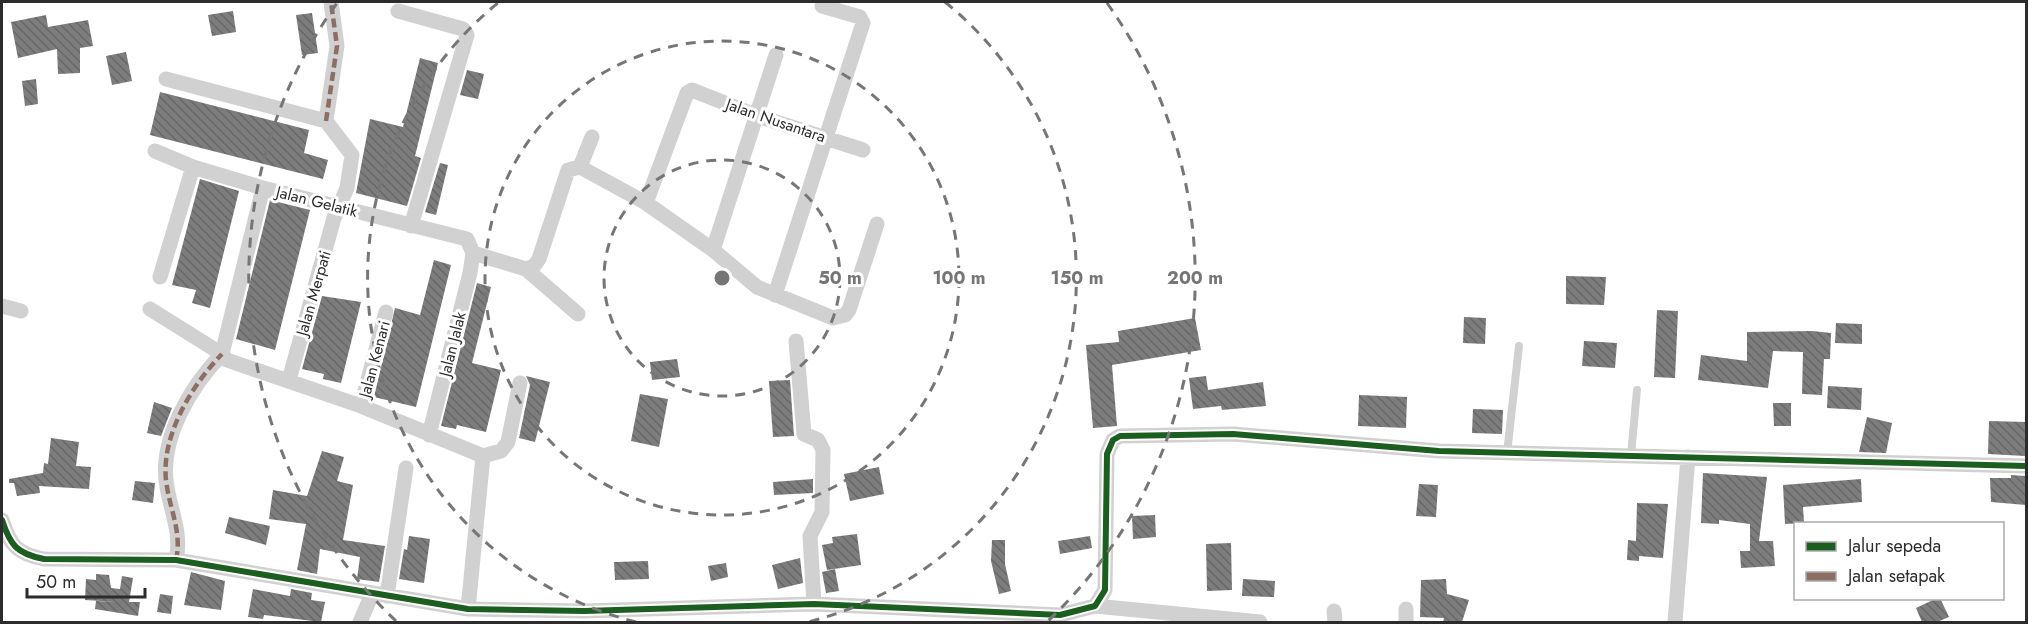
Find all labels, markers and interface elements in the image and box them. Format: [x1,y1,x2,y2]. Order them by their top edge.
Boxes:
street label: Jalan Nusantara [721,92,829,148]
street label: Jalan Gelatik [272,180,361,223]
street label: Jalan Merpati [290,248,337,340]
text: 50 m [818,265,862,291]
text: 100 m [932,265,986,291]
text: 150 m [1051,265,1103,291]
text: 200 m [1167,265,1223,291]
centre of rings [712,268,732,288]
street label: Jalan Jalak [433,308,472,381]
street label: Jalan Kenari [353,318,396,402]
legend [1794,522,2004,600]
text: Jalur sepeda [1846,533,1941,559]
scale bar [27,561,146,599]
text: Jalan setapak [1846,563,1945,589]
text: 50 m [36,569,76,595]

